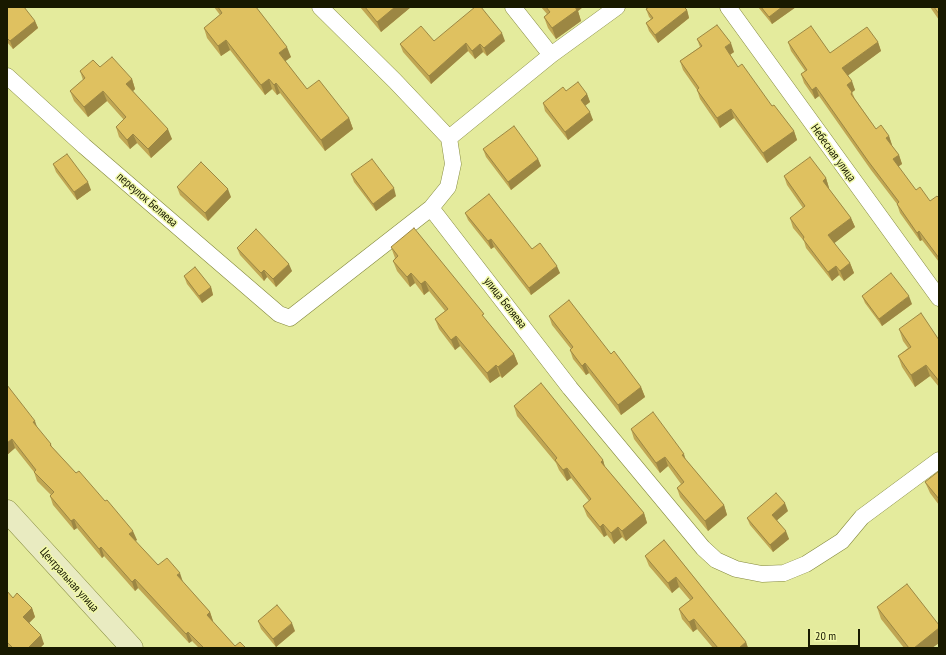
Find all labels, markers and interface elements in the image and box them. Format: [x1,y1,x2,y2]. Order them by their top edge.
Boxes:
street label: Небесная улица [807,121,859,185]
street label: переулок Беляева [114,170,180,230]
street label: улица Беляева [480,274,530,332]
street label: Центральная улица [36,545,102,615]
scale bar [810,621,862,647]
text: 20 m [815,628,836,643]

